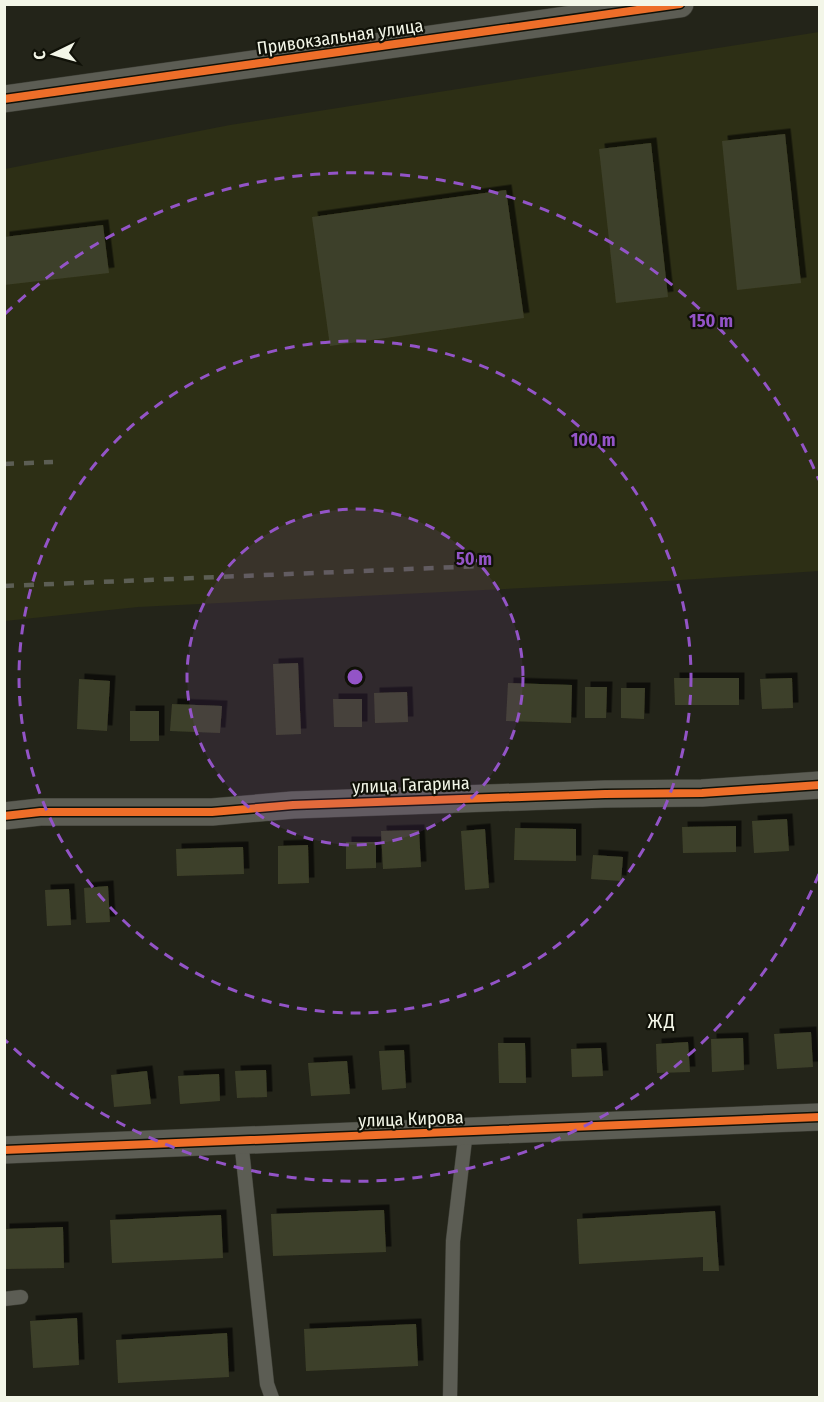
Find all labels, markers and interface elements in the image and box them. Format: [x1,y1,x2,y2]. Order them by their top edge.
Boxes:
street label: Привокзальная улица [255,14,425,60]
north arrow [24,24,84,84]
text: С [30,50,49,60]
text: 150 m [689,310,733,332]
text: 100 m [571,429,615,451]
text: 50 m [456,548,492,570]
centre of rings [345,667,365,687]
street label: улица Гагарина [352,772,470,798]
district label: ЖД [648,1009,676,1033]
street label: улица Кирова [358,1106,464,1132]

